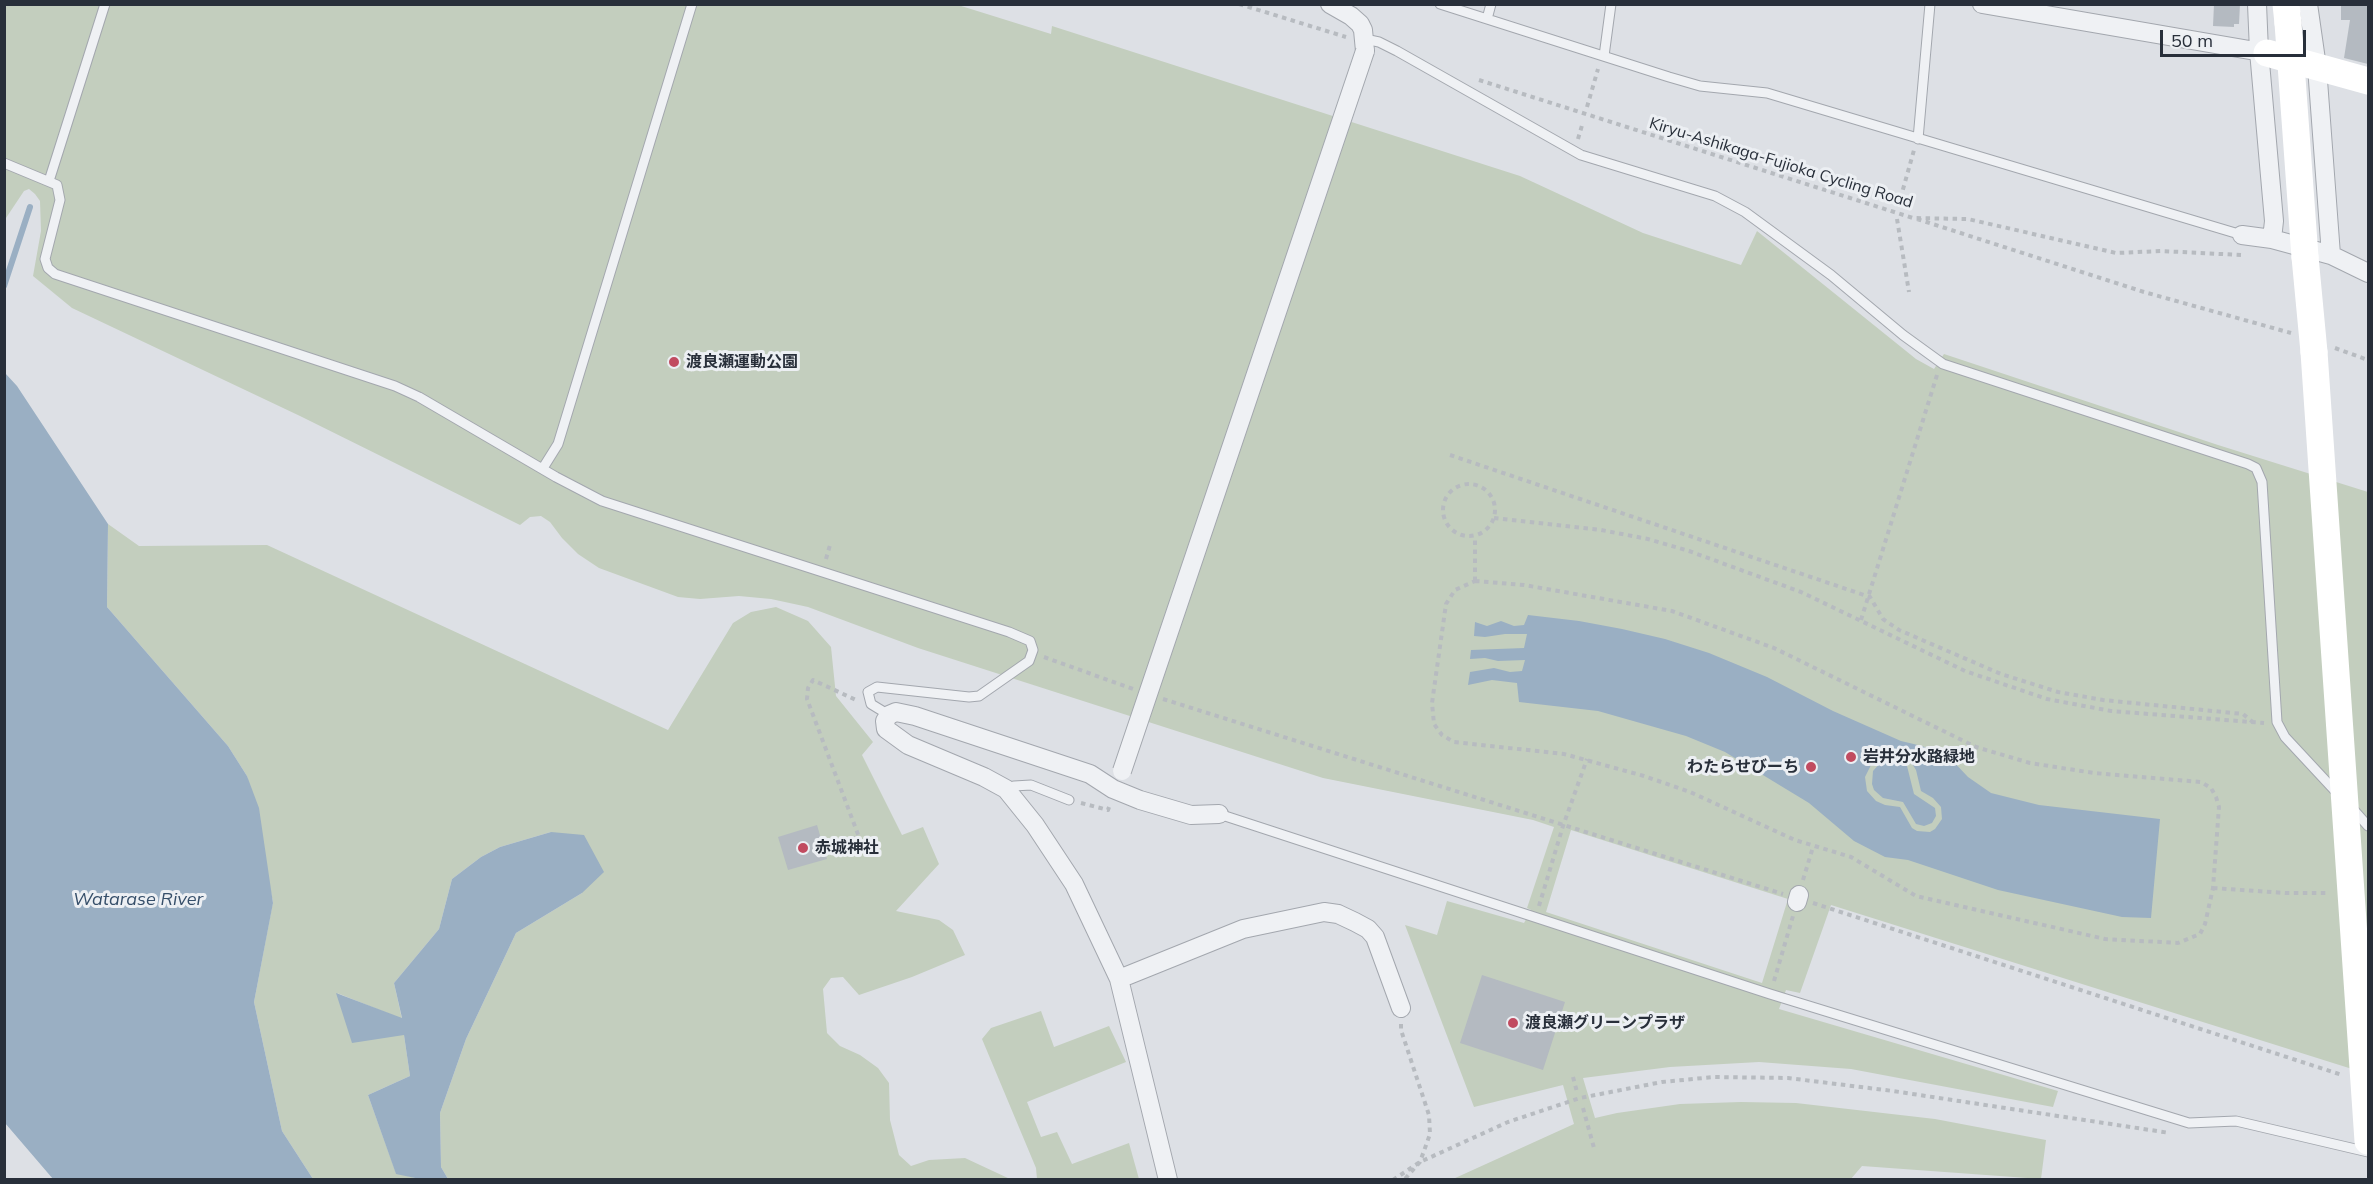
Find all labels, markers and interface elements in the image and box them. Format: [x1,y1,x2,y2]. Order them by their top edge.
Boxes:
scale bar [2163,18,2308,56]
text: 50 m [2171,29,2213,52]
street label: Kiryu-Ashikaga-Fujioka Cycling Road [1647,114,1915,212]
place label: 渡良瀬運動公園 [686,352,798,372]
marker: 渡良瀬運動公園 [667,355,681,369]
place label: 岩井分水路緑地 [1863,747,1975,767]
marker: 岩井分水路緑地 [1844,750,1858,764]
place label: わたらせびーち [1687,757,1799,777]
marker: わたらせびーち [1804,760,1818,774]
place label: 赤城神社 [815,838,879,858]
marker: 赤城神社 [796,841,810,855]
water label: Watarase River [73,889,203,911]
place label: 渡良瀬グリーンプラザ [1525,1013,1685,1033]
marker: 渡良瀬グリーンプラザ [1506,1016,1520,1030]

